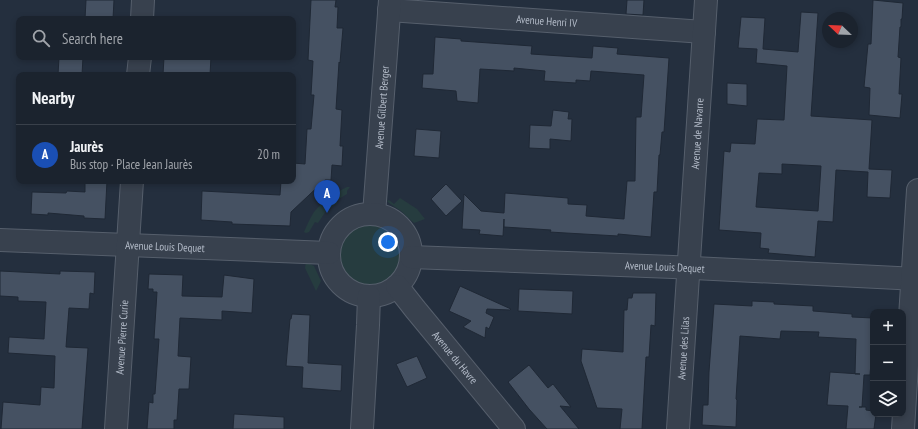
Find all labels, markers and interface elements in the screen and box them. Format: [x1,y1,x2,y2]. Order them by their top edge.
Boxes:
street label: Avenue Henri IV [516,12,578,30]
north arrow [822,12,858,48]
search box [16,16,296,60]
icon: search [30,27,52,49]
text: Search here [62,29,123,48]
street label: Avenue Gilbert Berger [372,65,392,150]
text: Nearby [32,87,75,109]
street label: Avenue de Navarre [688,97,707,170]
text: Jaurès [70,137,103,156]
text: A [42,146,48,163]
text: 20 m [257,146,280,163]
text: Bus stop · Place Jean Jaurès [70,156,192,173]
pin: A [314,180,340,213]
your location [378,232,398,252]
street label: Avenue Louis Dequet [125,238,205,255]
street label: Avenue Louis Dequet [625,258,705,276]
street label: Avenue Pierre Curie [113,299,131,375]
map controls [870,309,906,417]
button: + [870,309,906,345]
street label: Avenue des Lilas [674,316,692,380]
street label: Avenue du Havre [429,328,481,387]
button: − [870,345,906,381]
button: layers [870,381,906,417]

